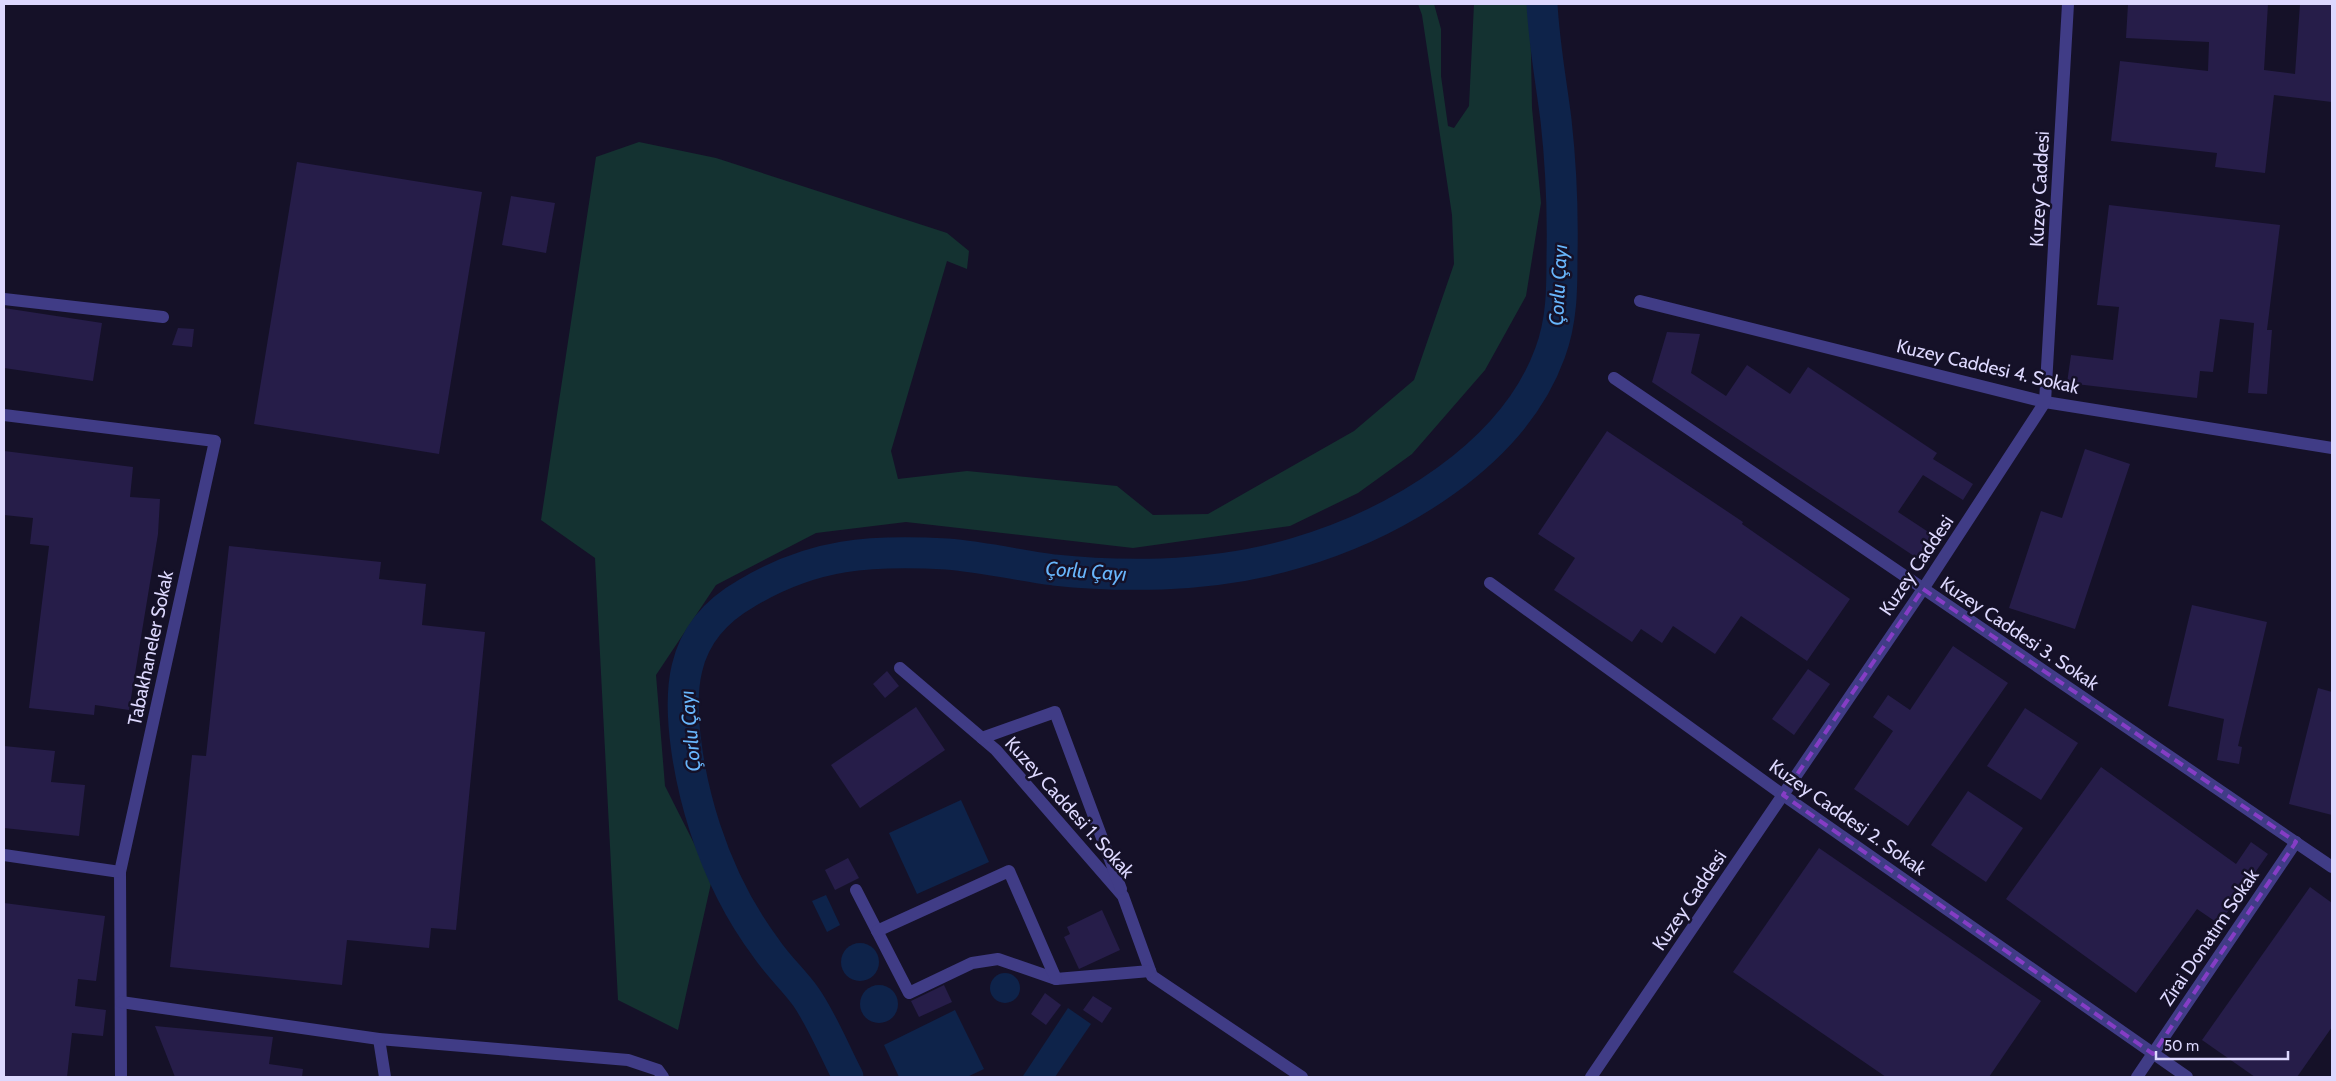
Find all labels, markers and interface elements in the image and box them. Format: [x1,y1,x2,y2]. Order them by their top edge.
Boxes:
street label: Kuzey Caddesi [2025,130,2054,248]
water label: Çorlu Çayı [1544,244,1572,326]
street label: Kuzey Caddesi 4. Sokak [1894,334,2082,399]
street label: Kuzey Caddesi [1874,511,1958,620]
water label: Çorlu Çayı [1045,556,1127,586]
street label: Tabakhaneler Sokak [123,568,178,728]
street label: Kuzey Caddesi 3. Sokak [1936,572,2104,695]
water label: Çorlu Çayı [674,689,706,773]
street label: Kuzey Caddesi 1. Sokak [1000,732,1139,883]
street label: Kuzey Caddesi 2. Sokak [1765,755,1931,880]
street label: Kuzey Caddesi [1647,846,1731,955]
street label: Zirai Donatım Sokak [2155,864,2264,1010]
scale bar [2156,1028,2288,1060]
text: 50 m [2164,1037,2199,1055]

